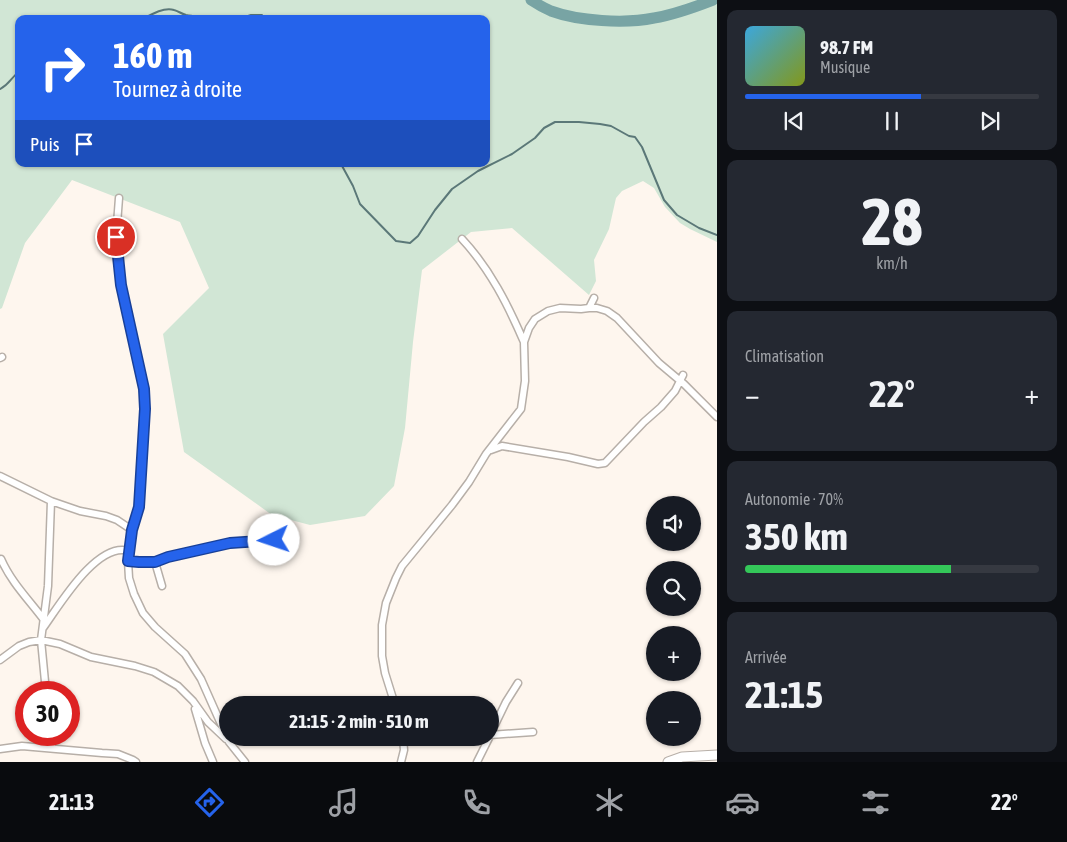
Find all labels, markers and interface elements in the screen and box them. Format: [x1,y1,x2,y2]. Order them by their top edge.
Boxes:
icon: right [30,35,95,100]
text: 160 m [113,35,192,75]
text: 98.7 FM [820,36,873,58]
text: Musique [820,58,870,76]
text: Tournez à droite [113,76,242,102]
icon: previous [780,107,808,135]
icon: pause [878,107,906,135]
icon: next [976,107,1004,135]
icon: arrive [70,130,98,158]
text: Puis [30,133,60,155]
text: 28 [861,184,923,259]
pin [95,216,137,258]
icon: arrive [102,223,130,251]
text: km/h [876,254,908,272]
text: Climatisation [745,347,824,365]
text: 22° [869,372,915,415]
text: − [745,378,760,410]
text: + [1024,378,1039,410]
text: Autonomie · 70% [745,490,843,508]
map controls [646,496,701,746]
button: sound [646,496,701,551]
position arrow [247,513,299,565]
text: 350 km [745,515,848,558]
button: search [646,561,701,616]
button: + [646,626,701,681]
text: Arrivée [745,648,787,666]
text: 21:15 [745,673,823,716]
speed limit sign: 30 [15,681,80,746]
button: − [646,691,701,746]
text: 21:15 · 2 min · 510 m [289,710,429,732]
icon: directions [192,785,227,820]
icon: music [326,785,361,820]
icon: phone [459,785,494,820]
icon: climate [592,785,627,820]
icon: car [725,785,760,820]
icon: filters [858,785,893,820]
text: 21:13 [49,789,94,815]
text: 22° [991,789,1018,815]

